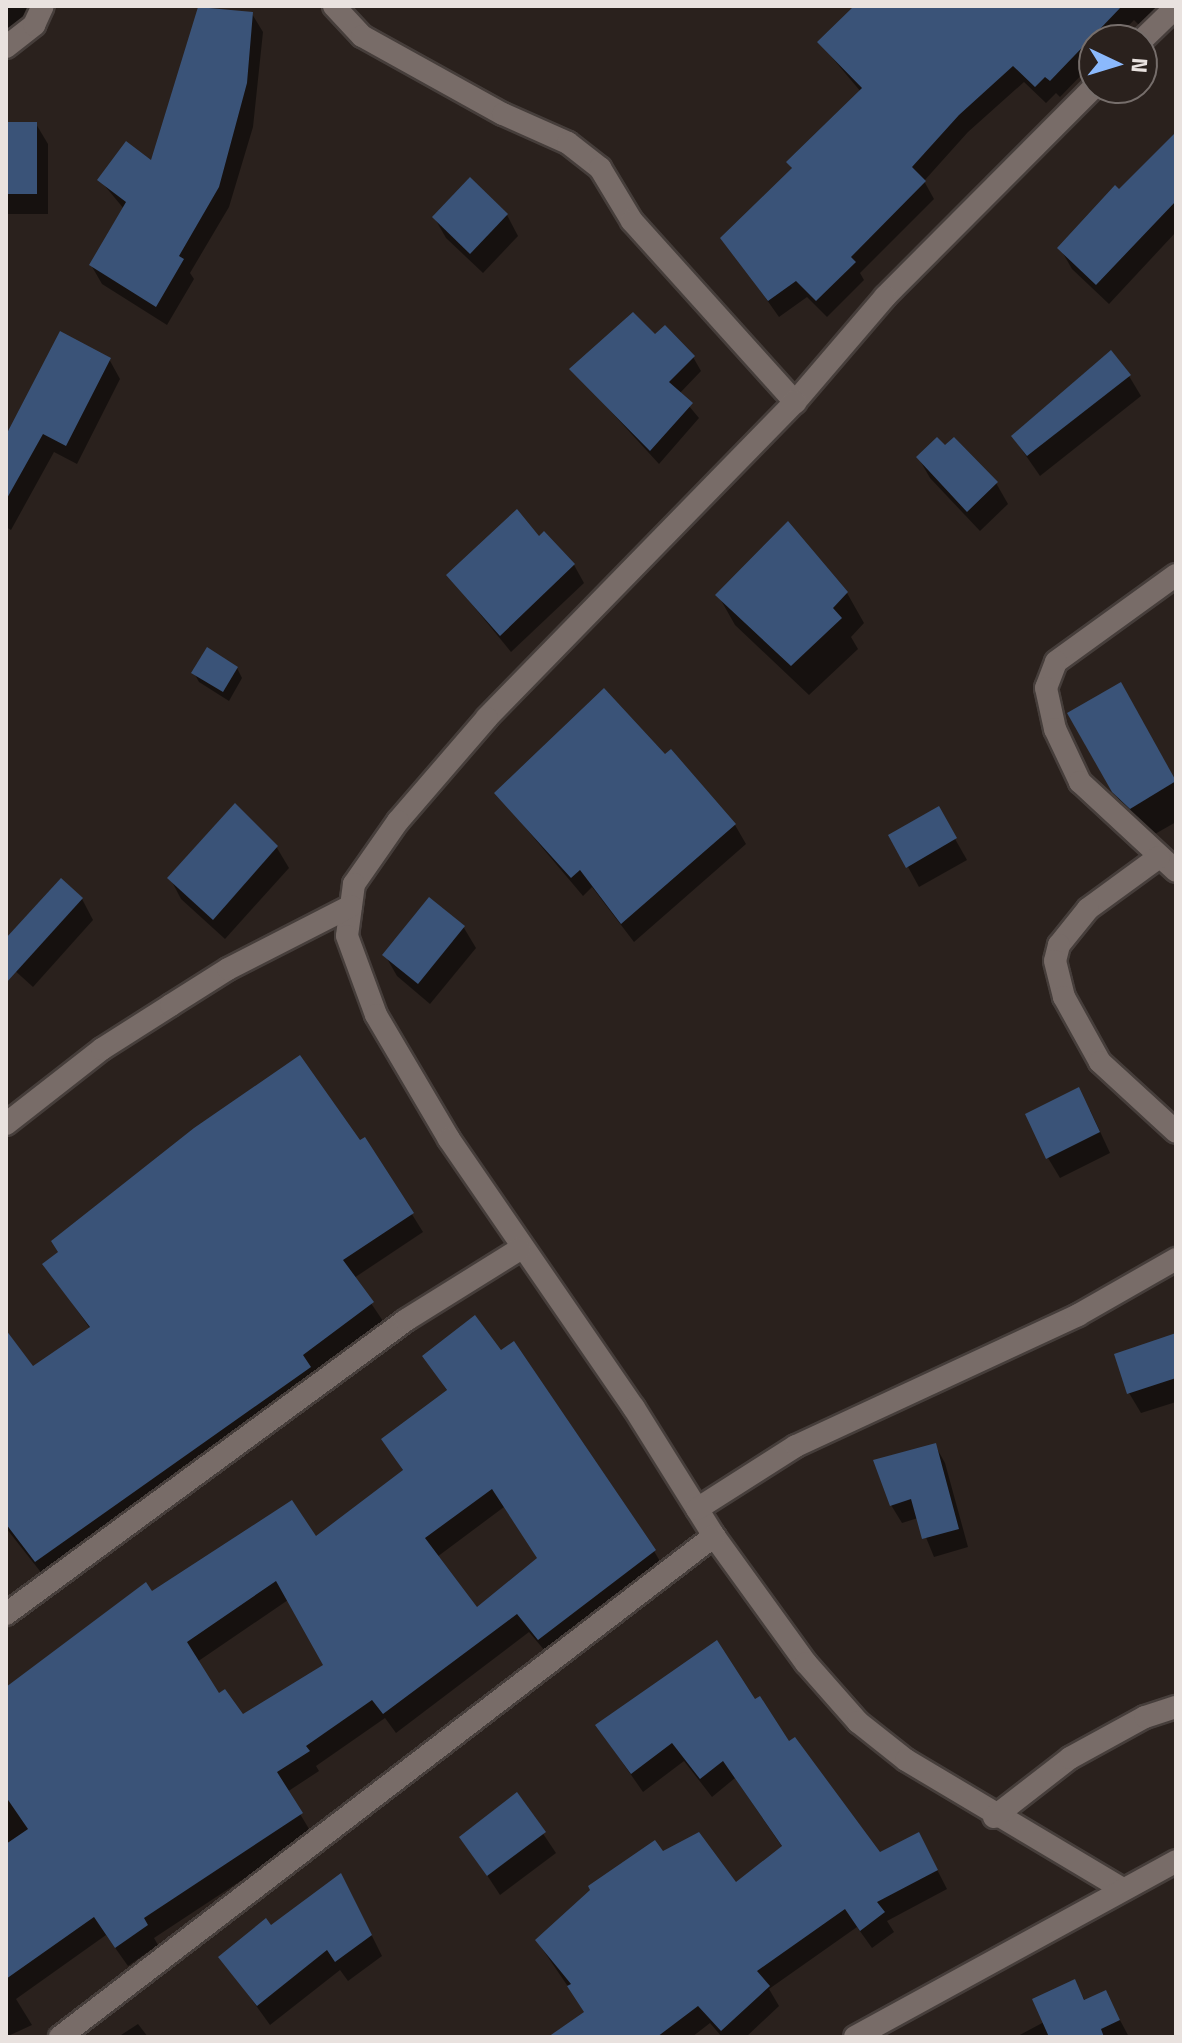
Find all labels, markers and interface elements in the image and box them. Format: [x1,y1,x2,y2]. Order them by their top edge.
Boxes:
north arrow [1078,24,1158,104]
text: N [1122,57,1157,74]

